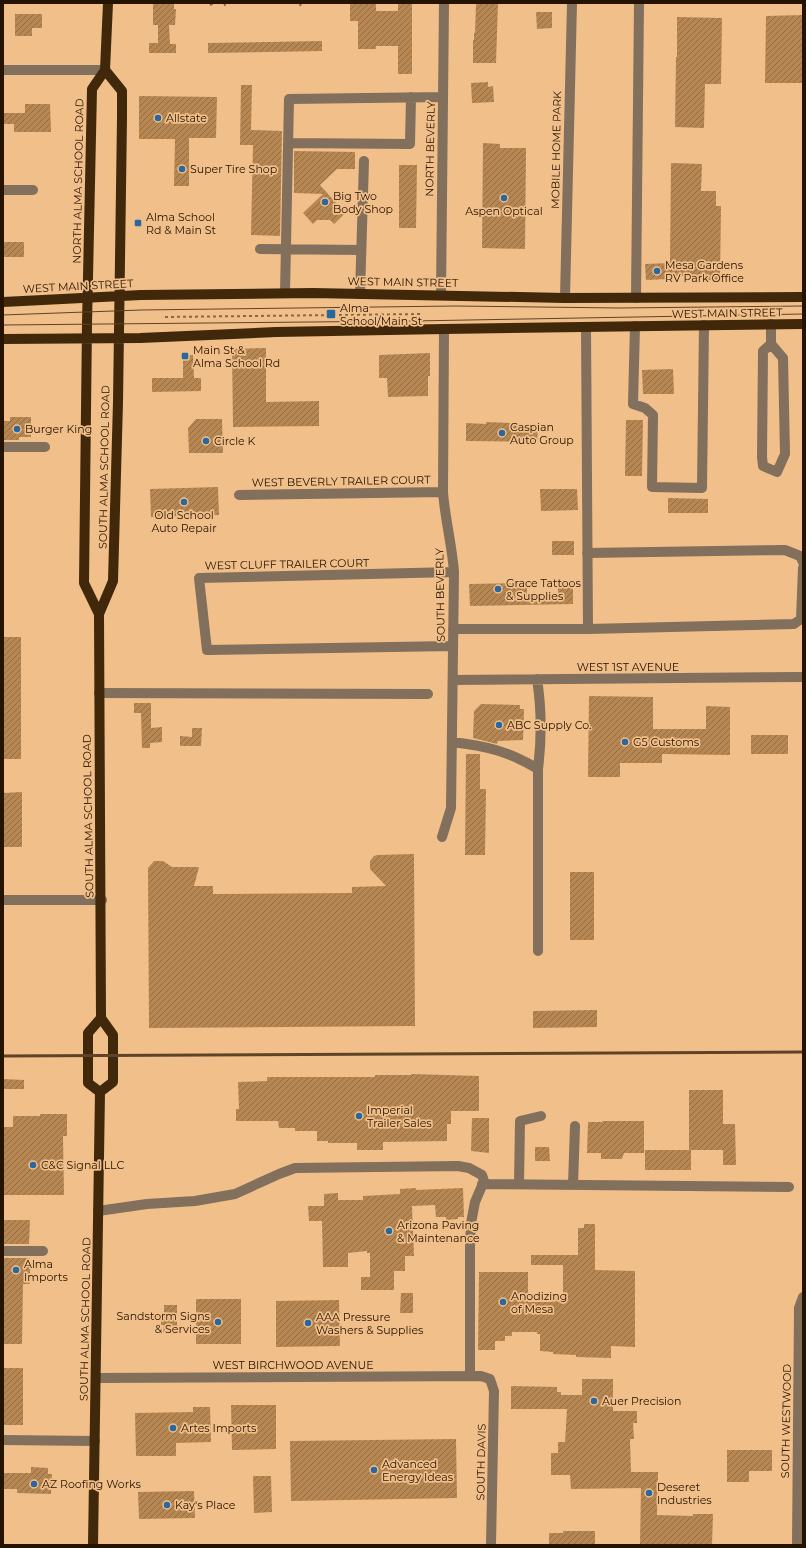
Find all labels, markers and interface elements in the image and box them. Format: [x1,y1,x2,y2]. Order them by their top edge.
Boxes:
street label: MOBILE HOME PARK [548,91,564,209]
street label: NORTH ALMA SCHOOL ROAD [70,98,86,264]
street label: NORTH BEVERLY [422,101,438,197]
place label: Allstate [166,111,207,125]
marker: Allstate [153,113,163,123]
place label: Super Tire Shop [190,162,277,176]
marker: Super Tire Shop [177,164,187,174]
place label: Big Two Body Shop [333,189,393,216]
marker: Aspen Optical [499,193,509,203]
marker: Big Two Body Shop [320,197,330,207]
place label: Aspen Optical [465,204,543,218]
place label: Alma School Rd & Main St [146,210,217,237]
marker: Alma School Rd & Main St [133,218,143,228]
place label: Mesa Gardens RV Park Office [665,258,744,285]
marker: Mesa Gardens RV Park Office [652,266,662,276]
street label: WEST MAIN STREET [348,274,459,290]
street label: WEST MAIN STREET [22,276,134,296]
place label: Alma School/Main St [340,301,423,328]
street label: WEST MAIN STREET [672,305,783,321]
marker: Alma School/Main St [325,308,337,320]
place label: Main St & Alma School Rd [193,343,280,370]
marker: Main St & Alma School Rd [180,351,190,361]
street label: SOUTH ALMA SCHOOL ROAD [96,385,112,549]
place label: Caspian Auto Group [510,420,574,447]
place label: Burger King [25,422,92,436]
marker: Burger King [12,424,22,434]
marker: Caspian Auto Group [497,428,507,438]
place label: Circle K [214,434,256,448]
marker: Circle K [201,436,211,446]
street label: WEST BEVERLY TRAILER COURT [251,472,431,490]
marker: Old School Auto Repair [179,497,189,507]
place label: Old School Auto Repair [151,508,217,535]
street label: SOUTH BEVERLY [432,548,448,642]
street label: WEST CLUFF TRAILER COURT [205,556,370,572]
place label: Grace Tattoos & Supplies [506,576,581,603]
marker: Grace Tattoos & Supplies [493,584,503,594]
street label: WEST 1ST AVENUE [577,660,679,674]
place label: ABC Supply Co. [507,718,591,732]
marker: ABC Supply Co. [494,720,504,730]
street label: SOUTH ALMA SCHOOL ROAD [80,734,96,898]
place label: G5 Customs [633,735,700,749]
marker: G5 Customs [620,737,630,747]
place label: Imperial Trailer Sales [367,1103,432,1130]
marker: Imperial Trailer Sales [354,1111,364,1121]
place label: C&C Signal LLC [41,1158,124,1172]
marker: C&C Signal LLC [28,1160,38,1170]
place label: Arizona Paving & Maintenance [397,1218,480,1245]
marker: Arizona Paving & Maintenance [384,1226,394,1236]
street label: SOUTH ALMA SCHOOL ROAD [77,1237,93,1401]
place label: Alma Imports [24,1257,68,1284]
marker: Alma Imports [11,1265,21,1275]
place label: Anodizing of Mesa [511,1289,567,1316]
marker: Anodizing of Mesa [498,1297,508,1307]
place label: Sandstorm Signs & Services [116,1309,211,1336]
place label: AAA Pressure Washers & Supplies [316,1310,424,1337]
marker: Sandstorm Signs & Services [213,1317,223,1327]
marker: AAA Pressure Washers & Supplies [303,1318,313,1328]
street label: WEST BIRCHWOOD AVENUE [212,1358,374,1372]
street label: SOUTH WESTWOOD [778,1364,794,1478]
place label: Auer Precision [602,1394,681,1408]
marker: Auer Precision [589,1396,599,1406]
place label: Artes Imports [181,1421,257,1435]
marker: Artes Imports [168,1423,178,1433]
street label: SOUTH DAVIS [473,1423,489,1500]
place label: Advanced Energy Ideas [382,1457,454,1484]
marker: Advanced Energy Ideas [369,1465,379,1475]
place label: AZ Roofing Works [42,1477,141,1491]
marker: AZ Roofing Works [29,1479,39,1489]
place label: Deseret Industries [657,1480,712,1507]
marker: Deseret Industries [644,1488,654,1498]
place label: Kay's Place [175,1498,236,1512]
marker: Kay's Place [162,1500,172,1510]

